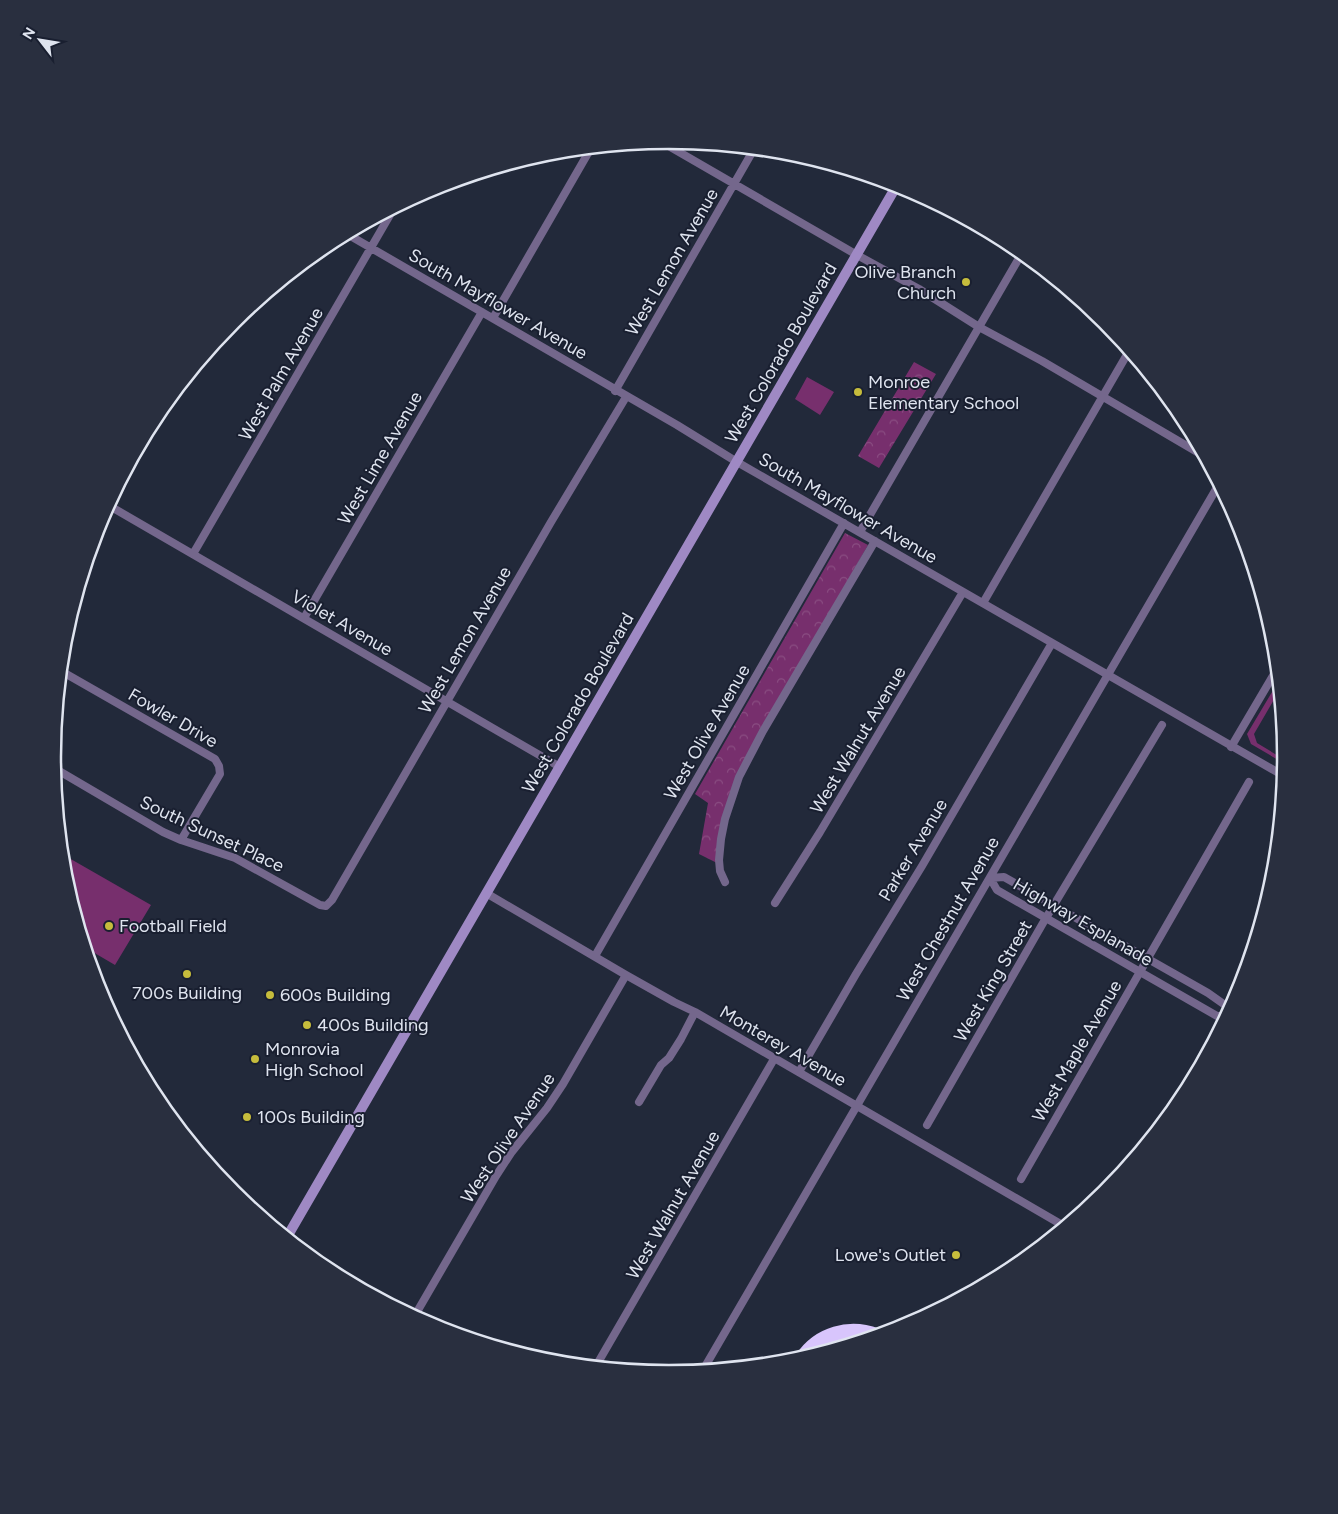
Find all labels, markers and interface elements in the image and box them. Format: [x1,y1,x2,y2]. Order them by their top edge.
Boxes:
north arrow [15,15,65,65]
text: N [19,25,39,43]
street label: West Lemon Avenue [621,184,723,340]
street label: South Mayflower Avenue [405,244,591,364]
street label: West Colorado Boulevard [720,259,842,447]
place label: Olive Branch Church [854,261,956,304]
marker: Olive Branch Church [960,276,972,288]
street label: West Palm Avenue [234,303,328,444]
place label: Monroe Elementary School [868,371,1019,414]
marker: Monroe Elementary School [852,386,864,398]
street label: West Lime Avenue [333,387,427,528]
street label: South Mayflower Avenue [755,448,941,568]
street label: West Lemon Avenue [414,562,516,718]
street label: Violet Avenue [288,585,397,661]
street label: West Colorado Boulevard [517,609,639,797]
street label: West Olive Avenue [659,660,755,804]
street label: West Walnut Avenue [805,662,911,818]
street label: Fowler Drive [124,683,222,753]
street label: South Sunset Place [136,791,288,877]
street label: Parker Avenue [874,795,952,905]
street label: West Chestnut Avenue [892,833,1004,1005]
street label: Highway Esplanade [1009,873,1157,971]
place label: Football Field [119,915,227,937]
street label: West King Street [949,916,1037,1046]
marker: Football Field [103,920,115,932]
marker: 700s Building [181,968,193,980]
street label: West Maple Avenue [1027,976,1127,1126]
place label: 700s Building [132,982,242,1004]
place label: 600s Building [280,984,391,1006]
marker: 600s Building [264,989,276,1001]
street label: Monterey Avenue [716,1001,850,1091]
place label: 400s Building [317,1014,429,1036]
marker: 400s Building [301,1019,313,1031]
place label: Monrovia High School [265,1038,363,1081]
marker: Monrovia High School [249,1053,261,1065]
street label: West Olive Avenue [456,1069,560,1207]
place label: 100s Building [257,1106,365,1128]
marker: 100s Building [241,1111,253,1123]
street label: West Walnut Avenue [621,1127,725,1283]
place label: Lowe's Outlet [835,1244,946,1266]
marker: Lowe's Outlet [950,1249,962,1261]

